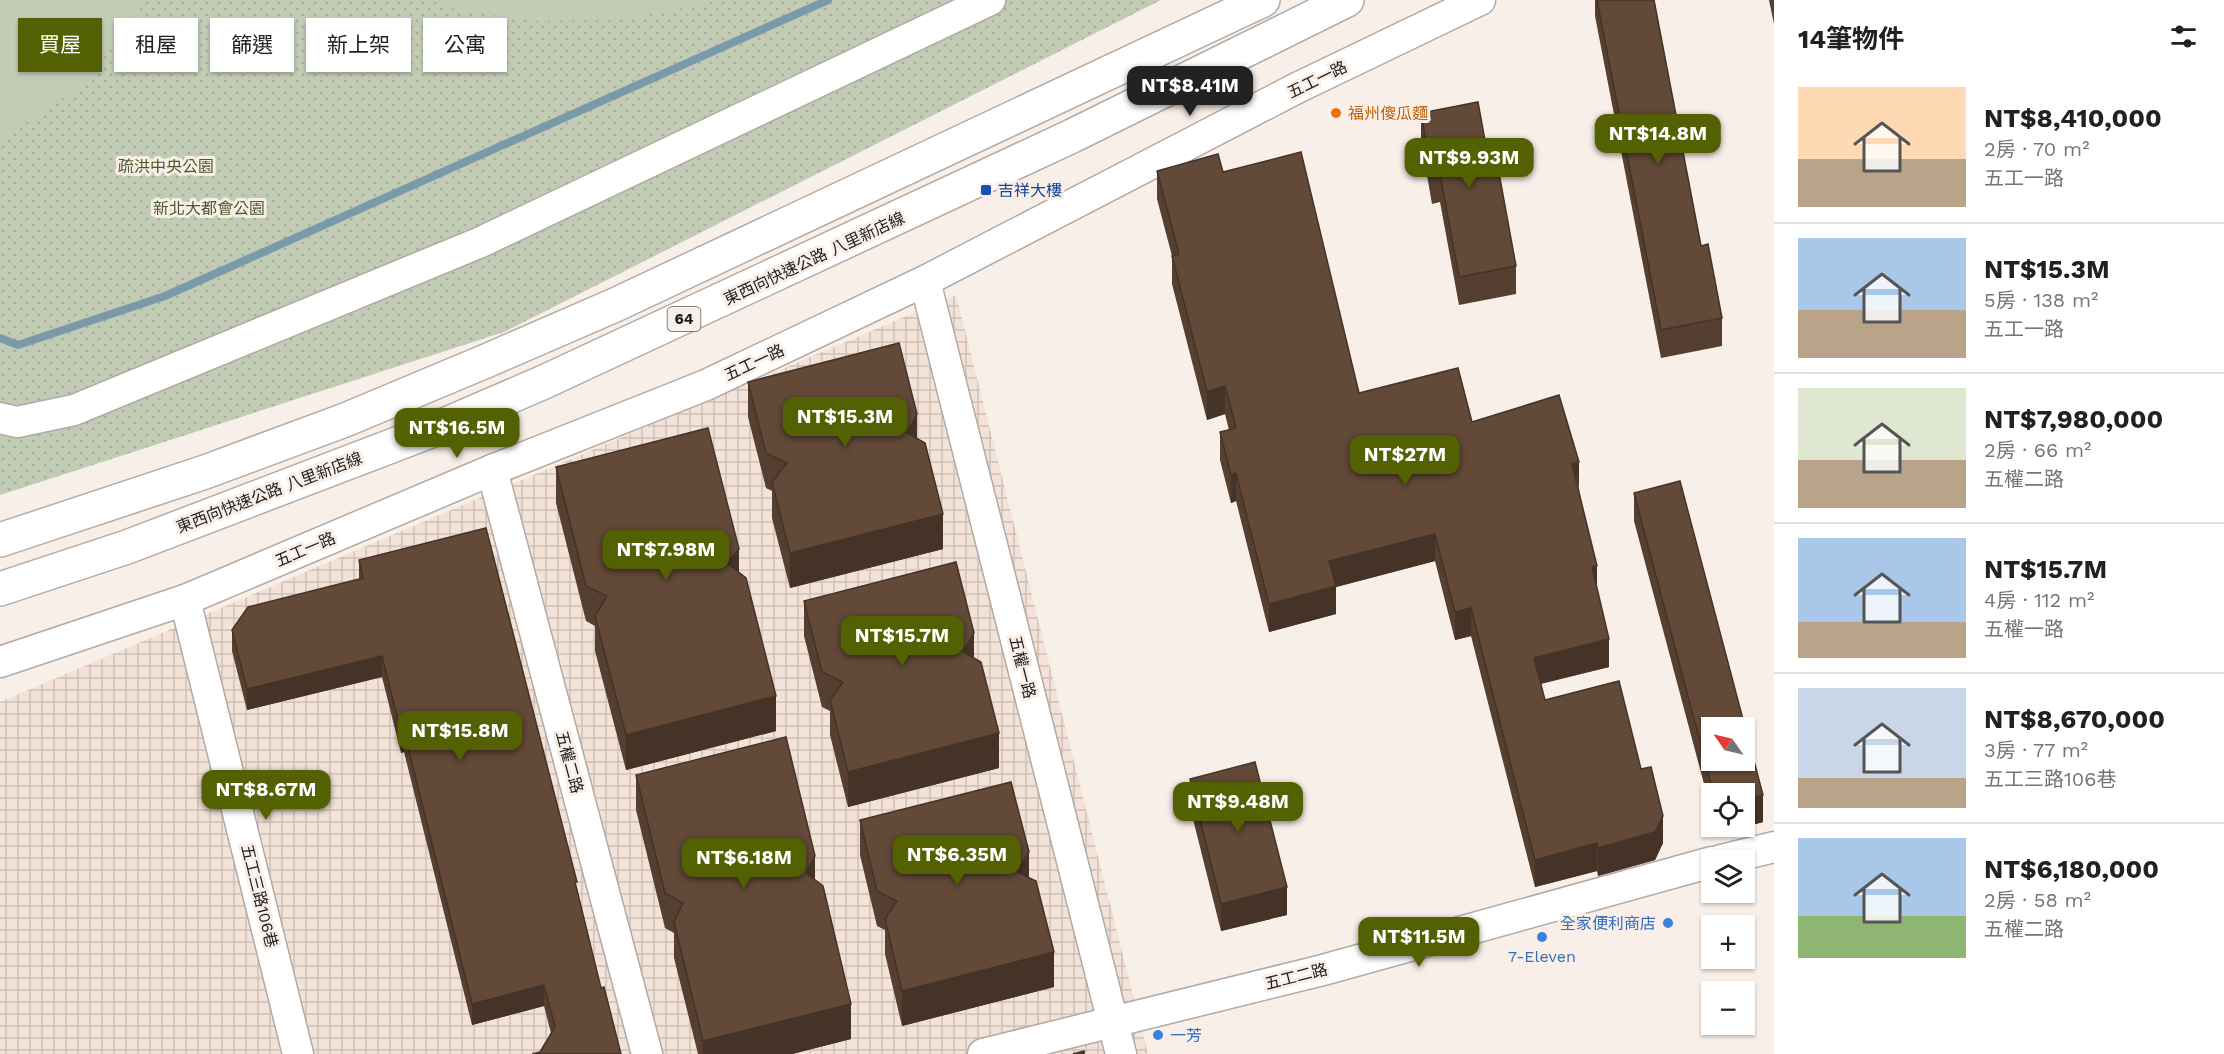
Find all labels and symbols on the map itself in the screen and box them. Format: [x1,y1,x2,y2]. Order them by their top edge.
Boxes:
street label: 五工一路 [1284,57,1350,102]
pin: NT$8.41M [1128,66,1252,117]
place label: 福州傻瓜麵 [1348,104,1428,123]
marker: 福州傻瓜麵 [1329,106,1343,120]
pin: NT$14.8M [1596,114,1720,165]
pin: NT$9.93M [1407,138,1531,189]
park label: 疏洪中央公園 [118,157,214,176]
place label: 吉祥大樓 [998,181,1062,200]
marker: 吉祥大樓 [979,183,993,197]
park label: 新北大都會公園 [153,199,265,218]
street label: 東西向快速公路 八里新店線 [721,208,908,309]
road number: 64 [668,307,700,331]
street label: 五工一路 [721,340,787,385]
pin: NT$15.3M [783,397,907,448]
pin: NT$16.5M [395,408,519,459]
pin: NT$27M [1356,435,1454,486]
street label: 東西向快速公路 八里新店線 [174,448,365,537]
street label: 五工一路 [272,528,338,571]
pin: NT$7.98M [604,530,728,581]
pin: NT$15.7M [840,616,964,667]
street label: 五權一路 [1006,634,1039,700]
pin: NT$15.8M [398,711,522,762]
north arrow [1701,717,1755,771]
street label: 五權二路 [552,729,587,796]
pin: NT$8.67M [204,770,328,821]
pin: NT$9.48M [1176,782,1300,833]
pin: NT$6.35M [895,835,1019,886]
pin: NT$6.18M [682,838,806,889]
street label: 五工三路106巷 [237,842,282,950]
place label: 全家便利商店 [1560,914,1656,933]
marker: 全家便利商店 [1661,916,1675,930]
pin: NT$11.5M [1357,917,1481,968]
marker: 7-Eleven [1535,930,1549,944]
place label: 7-Eleven [1508,947,1576,966]
street label: 五工二路 [1263,960,1329,993]
place label: 一芳 [1170,1026,1202,1045]
marker: 一芳 [1151,1028,1165,1042]

